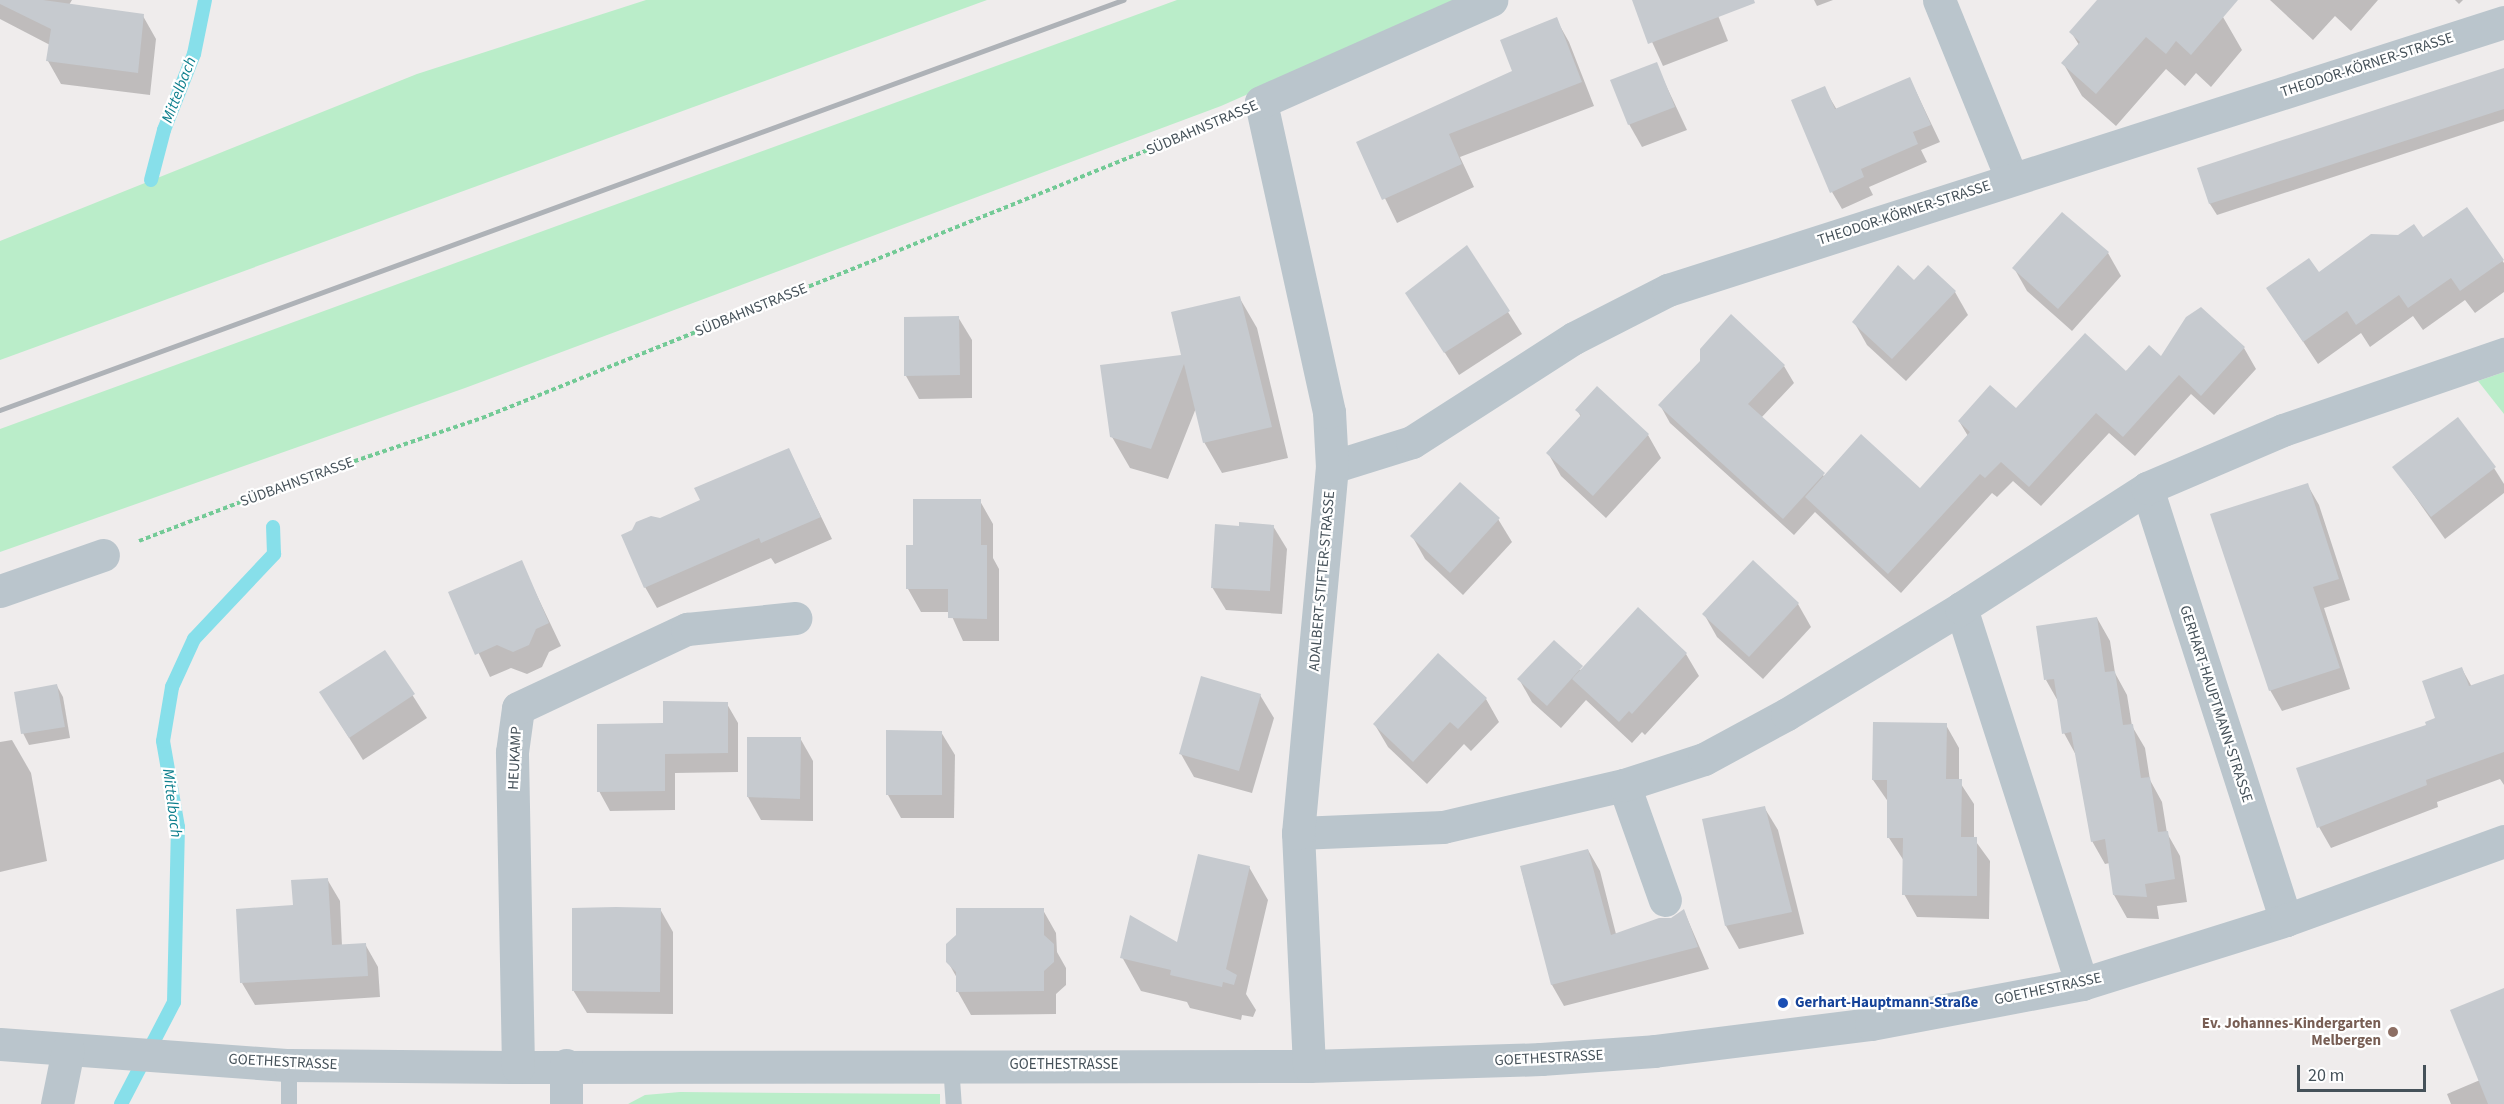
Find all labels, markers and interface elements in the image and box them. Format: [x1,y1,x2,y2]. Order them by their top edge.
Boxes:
street label: THEODOR-KÖRNER-STRASSE [2278,29,2456,101]
water label: Mittelbach [158,54,200,126]
street label: SÜDBAHNSTRASSE [1144,96,1260,160]
street label: THEODOR-KÖRNER-STRASSE [1815,177,1993,249]
street label: SÜDBAHNSTRASSE [692,279,810,341]
street label: SÜDBAHNSTRASSE [238,453,356,511]
street label: ADALBERT-STIFTER-STRASSE [1305,490,1339,672]
street label: GERHART-HAUPTMANN-STRASSE [2176,603,2256,805]
street label: HEUKAMP [504,726,526,790]
water label: Mittelbach [158,767,186,839]
street label: GOETHESTRASSE [1993,969,2103,1009]
place label: Gerhart-Hauptmann-Straße [1795,994,1978,1012]
marker: Gerhart-Hauptmann-Straße [1776,996,1790,1010]
place label: Ev. Johannes-Kindergarten Melbergen [2202,1014,2381,1049]
marker: Ev. Johannes-Kindergarten Melbergen [2386,1025,2400,1039]
street label: GOETHESTRASSE [1494,1046,1604,1070]
street label: GOETHESTRASSE [228,1050,338,1074]
scale bar [2300,1053,2429,1091]
street label: GOETHESTRASSE [1010,1056,1118,1074]
text: 20 m [2308,1063,2344,1088]

